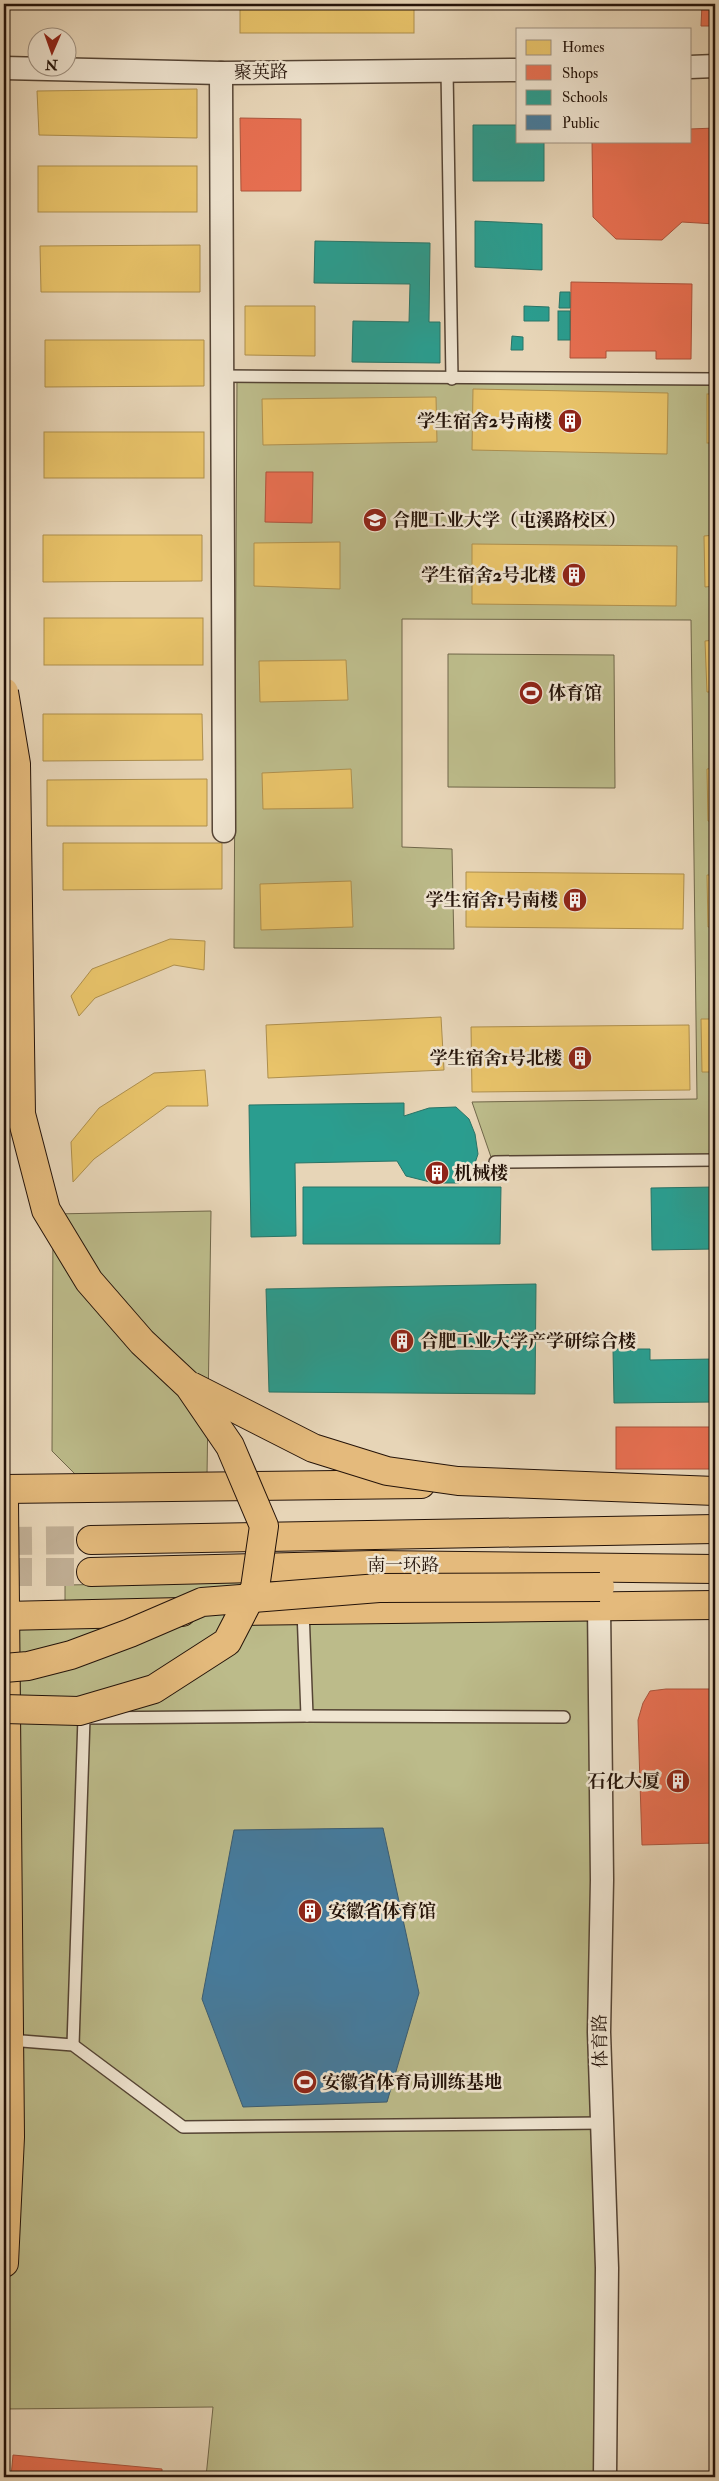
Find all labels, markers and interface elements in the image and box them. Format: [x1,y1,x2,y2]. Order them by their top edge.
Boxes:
north arrow [28,28,78,78]
legend [516,28,692,142]
text: Homes [562,38,604,57]
text: N [45,56,59,73]
street label: 聚英路 [234,61,288,84]
text: Shops [562,64,598,84]
text: Schools [562,88,608,107]
text: Public [562,114,600,133]
building icon: 学生宿舍2号南楼 [557,408,583,434]
place label: 学生宿舍2号南楼 [417,410,552,433]
school or university icon: 合肥工业大学（屯溪路校区） [362,507,388,533]
place label: 合肥工业大学（屯溪路校区） [392,509,626,532]
building icon: 学生宿舍2号北楼 [561,562,587,588]
place label: 学生宿舍2号北楼 [421,564,556,587]
sports icon: 体育馆 [518,680,544,706]
place label: 体育馆 [548,682,602,705]
building icon: 学生宿舍1号南楼 [562,887,588,913]
place label: 学生宿舍1号南楼 [426,889,558,912]
building icon: 学生宿舍1号北楼 [567,1045,593,1071]
place label: 学生宿舍1号北楼 [430,1047,562,1070]
building icon: 机械楼 [424,1160,450,1186]
place label: 机械楼 [454,1162,508,1185]
building icon: 合肥工业大学产学研综合楼 [389,1328,415,1354]
place label: 合肥工业大学产学研综合楼 [420,1330,636,1353]
street label: 南一环路 [367,1554,439,1577]
building icon: 石化大厦 [665,1768,691,1794]
place label: 石化大厦 [588,1770,660,1793]
building icon: 安徽省体育馆 [297,1898,323,1924]
place label: 安徽省体育馆 [328,1900,436,1923]
street label: 体育路 [589,2014,612,2068]
sports icon: 安徽省体育局训练基地 [292,2069,318,2095]
place label: 安徽省体育局训练基地 [322,2071,502,2094]

